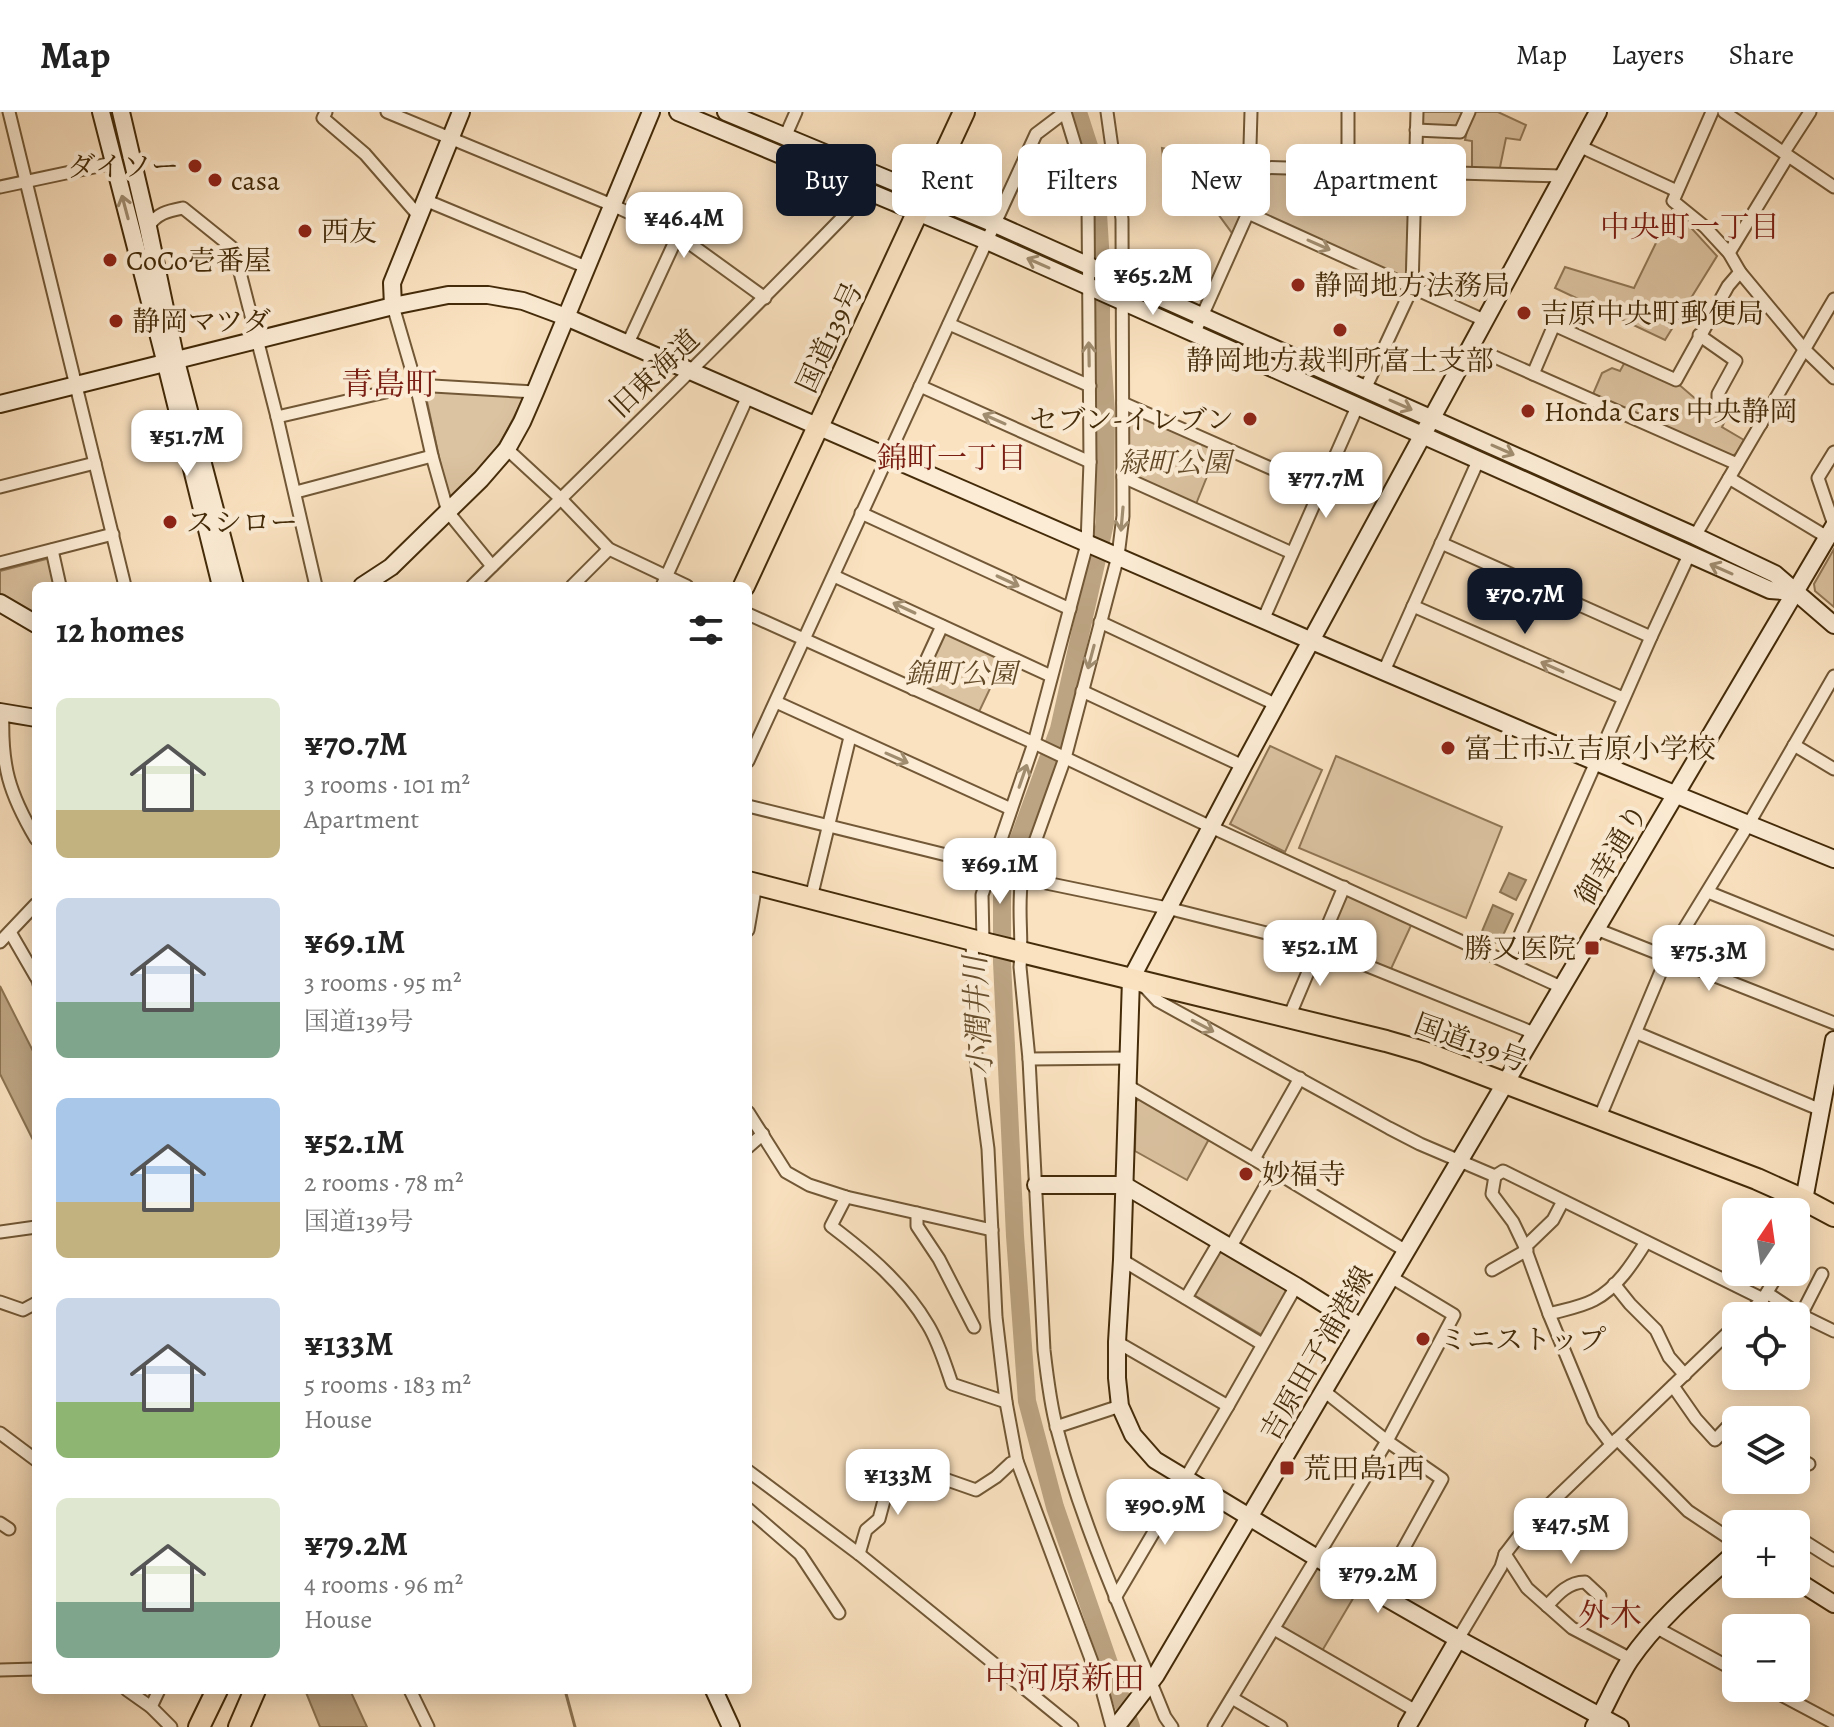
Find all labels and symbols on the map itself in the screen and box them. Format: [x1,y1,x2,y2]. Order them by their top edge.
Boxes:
place label: ダイソー [68,148,179,186]
marker: ダイソー [186,157,204,175]
place label: casa [231,162,280,200]
marker: casa [206,171,224,189]
pin: ¥46.4M [619,192,749,260]
one-way arrow [117,195,132,220]
district label: 中央町一丁目 [1600,207,1780,247]
place label: 西友 [321,213,377,251]
marker: 西友 [296,222,314,240]
one-way arrow [1307,239,1331,254]
place label: CoCo壱番屋 [126,242,272,280]
pin: ¥65.2M [1088,249,1218,317]
marker: CoCo壱番屋 [101,251,119,269]
one-way arrow [1026,255,1050,270]
place label: 静岡地方法務局 [1314,267,1510,305]
street label: 国道139号 [788,276,872,399]
marker: 静岡地方法務局 [1289,276,1307,294]
place label: 吉原中央町郵便局 [1540,295,1764,333]
place label: 静岡マツダ [132,303,271,341]
marker: 吉原中央町郵便局 [1515,304,1533,322]
marker: 静岡マツダ [107,312,125,330]
street label: 旧東海道 [601,321,708,426]
marker: 静岡地方裁判所富士支部 [1331,321,1349,339]
one-way arrow [1082,341,1097,368]
place label: 静岡地方裁判所富士支部 [1186,342,1494,380]
district label: 青島町 [341,362,437,406]
place label: Honda Cars 中央静岡 [1544,393,1798,431]
one-way arrow [1389,398,1413,413]
place label: セブン-イレブン [1030,401,1234,439]
marker: Honda Cars 中央静岡 [1519,402,1537,420]
pin: ¥51.7M [122,410,252,478]
marker: セブン-イレブン [1241,410,1259,428]
one-way arrow [982,411,1006,426]
district label: 錦町一丁目 [877,438,1027,478]
park label: 緑町公園 [1119,444,1235,482]
one-way arrow [1491,444,1515,459]
pin: ¥77.7M [1261,452,1391,520]
place label: スシロー [186,504,298,542]
one-way arrow [1114,505,1129,532]
marker: スシロー [161,513,179,531]
one-way arrow [1710,561,1734,576]
pin: ¥70.7M [1460,568,1590,636]
one-way arrow [996,574,1020,589]
one-way arrow [892,600,916,615]
one-way arrow [1082,643,1097,669]
park label: 錦町公園 [905,655,1021,693]
one-way arrow [1540,659,1564,674]
place label: 富士市立吉原小学校 [1464,730,1716,768]
marker: 富士市立吉原小学校 [1439,739,1457,757]
one-way arrow [885,751,909,766]
one-way arrow [1016,764,1031,789]
street label: 御幸通り [1567,797,1657,912]
pin: ¥69.1M [935,838,1065,906]
pin: ¥52.1M [1255,920,1385,988]
pin: ¥75.3M [1644,925,1774,993]
place label: 勝又医院 [1464,930,1576,968]
marker: 勝又医院 [1583,939,1601,957]
water label: 小潤井川 [955,952,1001,1077]
street label: 国道139号 [1409,1005,1533,1081]
one-way arrow [1190,1018,1214,1034]
place label: 妙福寺 [1262,1156,1346,1194]
marker: 妙福寺 [1237,1165,1255,1183]
north arrow [1722,1198,1810,1286]
street label: 吉原田子浦港線 [1251,1259,1382,1448]
place label: ミニストップ [1439,1321,1606,1359]
marker: ミニストップ [1414,1330,1432,1348]
pin: ¥133M [842,1449,954,1517]
place label: 荒田島1西 [1303,1450,1425,1488]
marker: 荒田島1西 [1278,1459,1296,1477]
pin: ¥90.9M [1100,1479,1230,1547]
pin: ¥47.5M [1506,1498,1636,1566]
pin: ¥79.2M [1313,1547,1443,1615]
district label: 外木 [1578,1593,1642,1637]
district label: 中河原新田 [985,1656,1145,1700]

